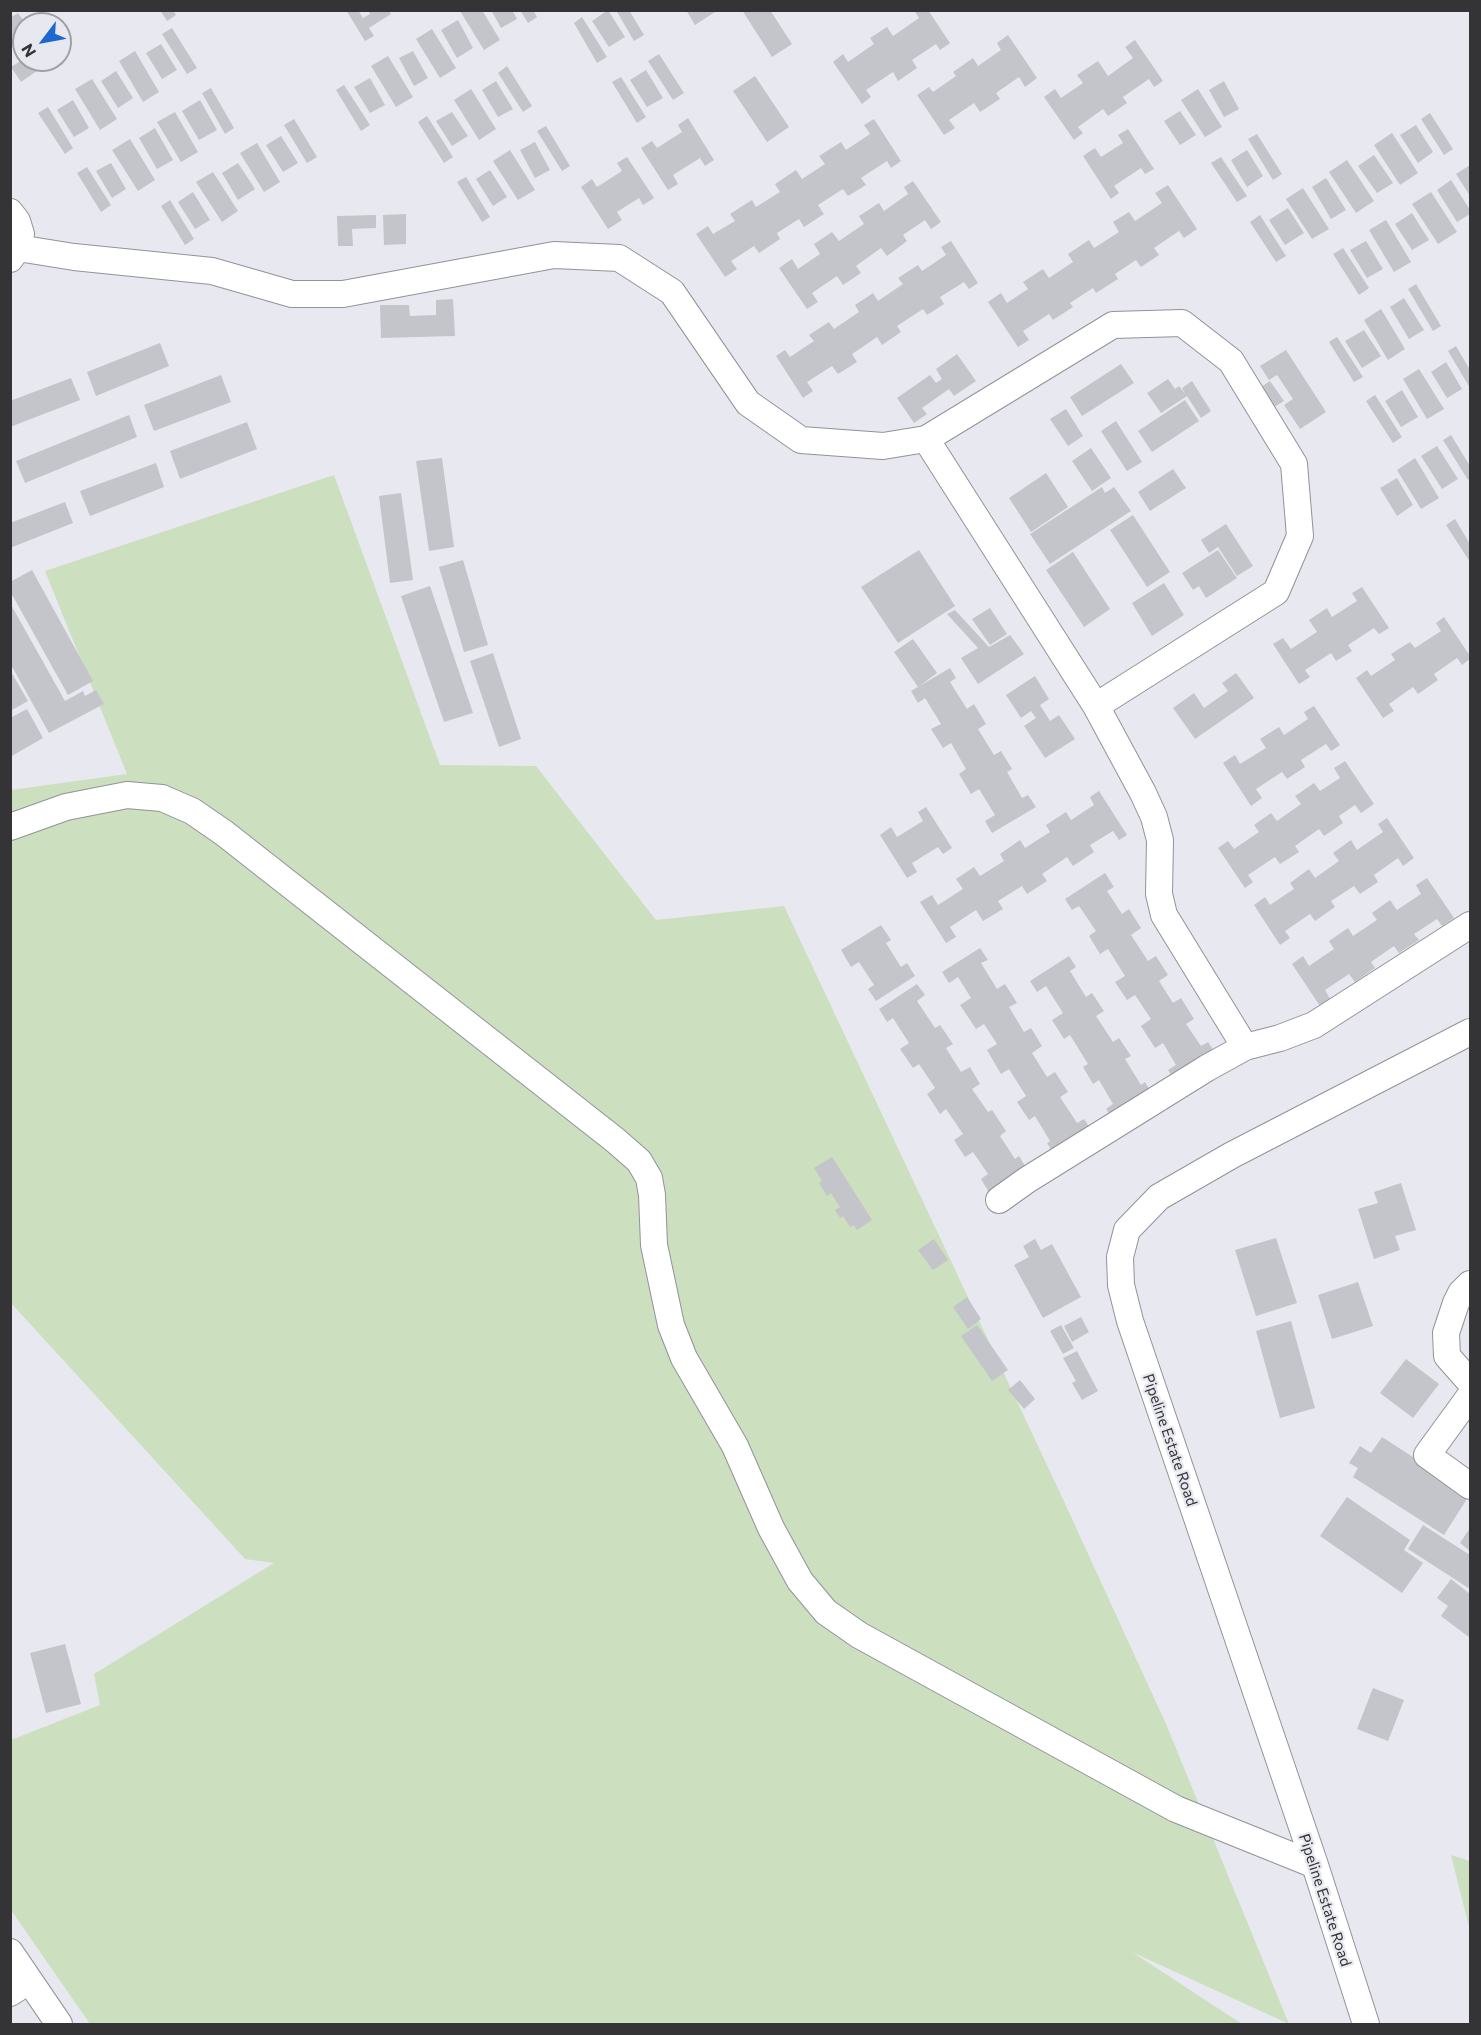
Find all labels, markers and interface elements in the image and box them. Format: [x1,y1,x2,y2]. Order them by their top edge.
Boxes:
north arrow [12,12,72,72]
text: N [17,41,39,61]
street label: Pipeline Estate Road [1139,1372,1201,1508]
street label: Pipeline Estate Road [1295,1831,1355,1969]

